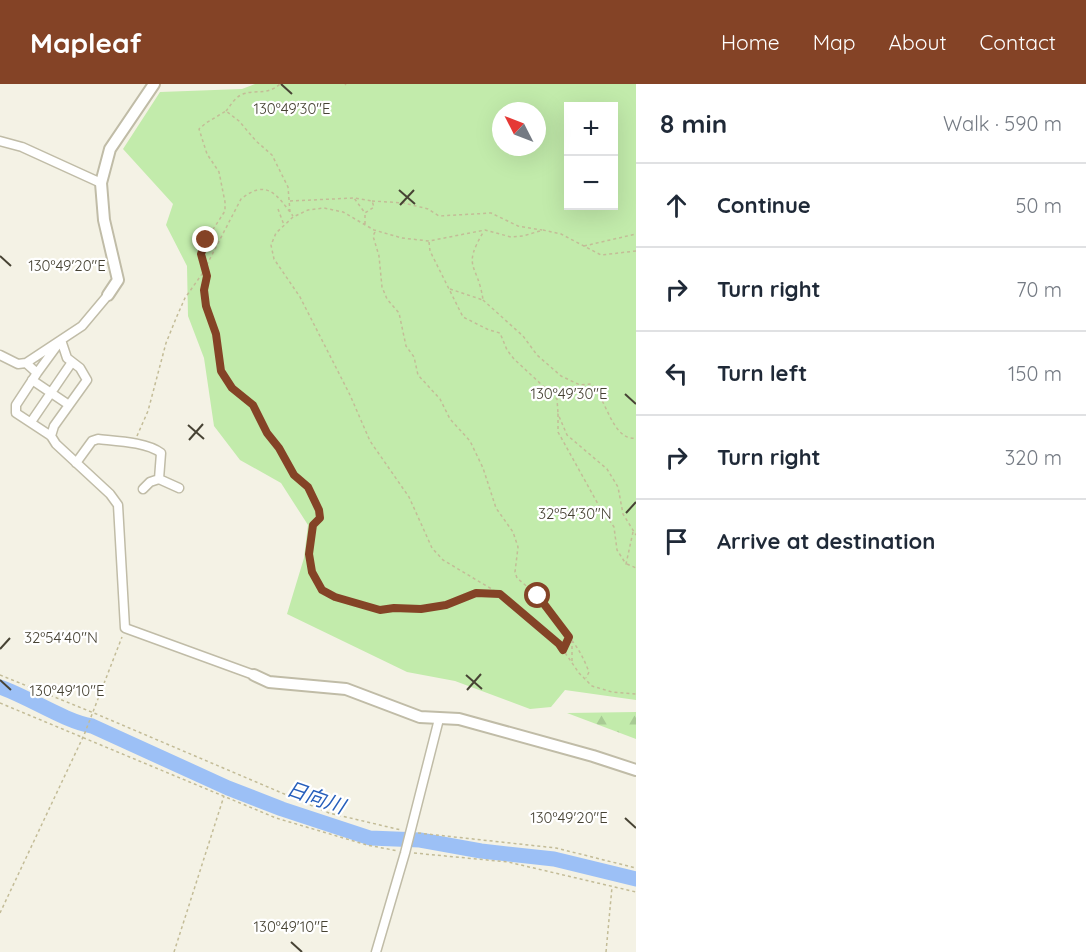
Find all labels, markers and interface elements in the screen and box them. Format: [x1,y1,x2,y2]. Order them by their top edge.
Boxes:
text: Mapleaf [30,25,142,60]
text: Home [721,29,780,55]
text: Map [813,29,856,55]
text: About [889,29,947,55]
text: Contact [980,29,1056,55]
text: 130°49'30"E [253,99,331,118]
north arrow [492,102,546,156]
map controls [564,102,618,210]
button: + [564,102,618,156]
text: 8 min [660,107,727,140]
text: Walk · 590 m [943,111,1062,136]
button: − [564,156,618,210]
icon: ahead [660,189,693,222]
text: Continue [717,191,811,219]
text: 50 m [1016,193,1062,218]
route end [192,226,218,252]
text: 130°49'20"E [28,256,106,275]
icon: right [660,273,693,306]
text: Turn right [717,275,821,303]
text: 70 m [1016,277,1062,302]
icon: left [660,357,693,390]
text: Turn left [717,359,807,387]
text: 150 m [1008,361,1062,386]
text: 130°49'30"E [530,384,608,403]
icon: right [660,441,693,474]
text: Turn right [717,443,821,471]
text: 320 m [1005,445,1062,470]
text: 32°54'30"N [538,504,612,523]
icon: arrive [660,525,693,558]
text: Arrive at destination [717,527,935,555]
route start [524,582,550,608]
text: 32°54'40"N [24,628,98,647]
text: 130°49'10"E [30,681,104,700]
water label: 日向川 [284,775,350,819]
text: 130°49'20"E [530,808,608,827]
text: 130°49'10"E [254,917,328,936]

